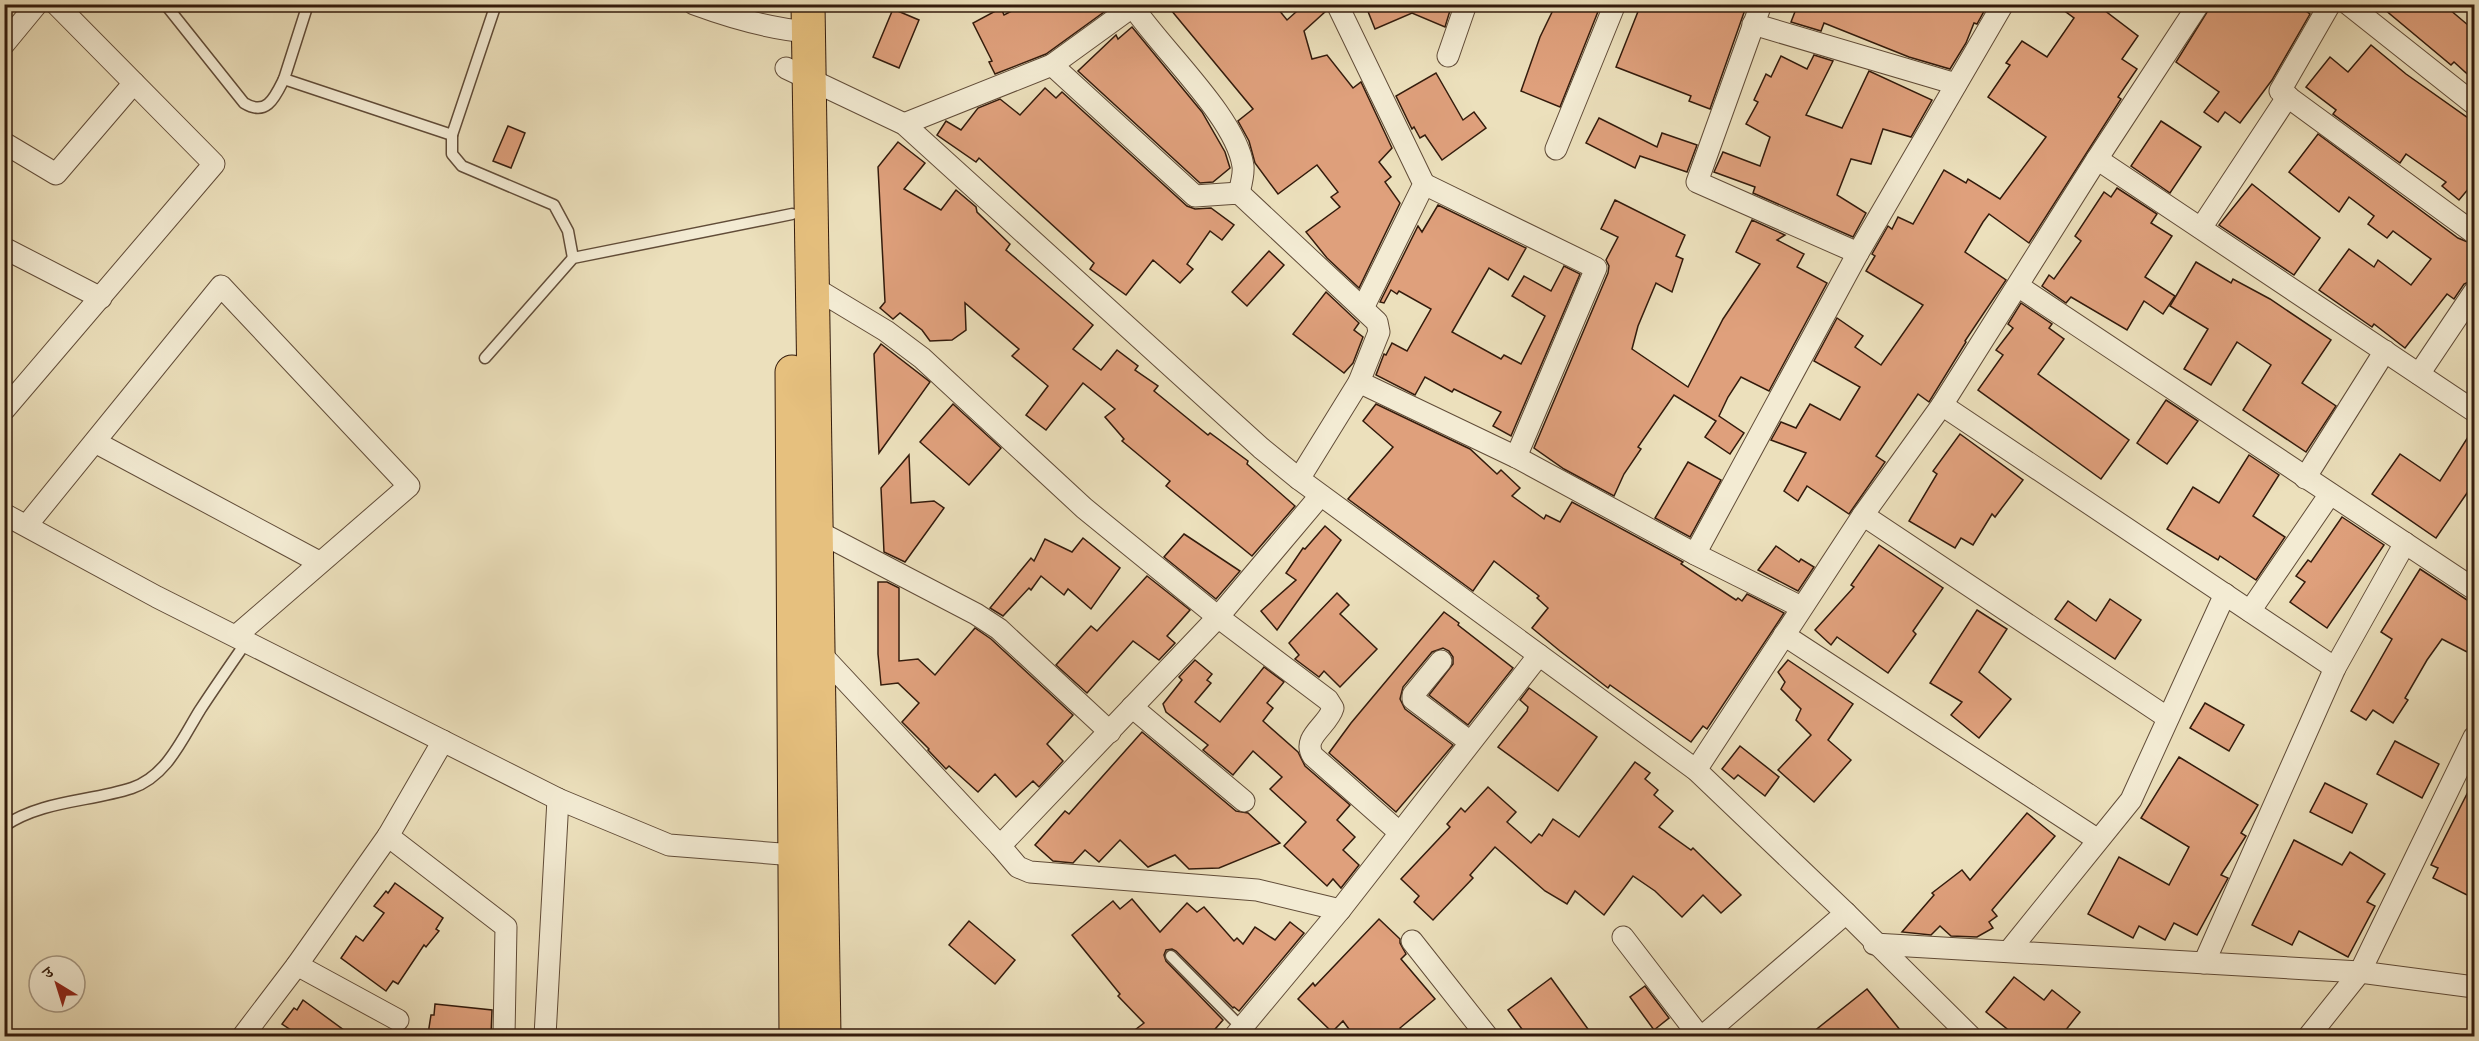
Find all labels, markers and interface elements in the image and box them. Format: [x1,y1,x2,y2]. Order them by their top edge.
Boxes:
north arrow [27,954,87,1014]
text: उ [38,961,59,983]

